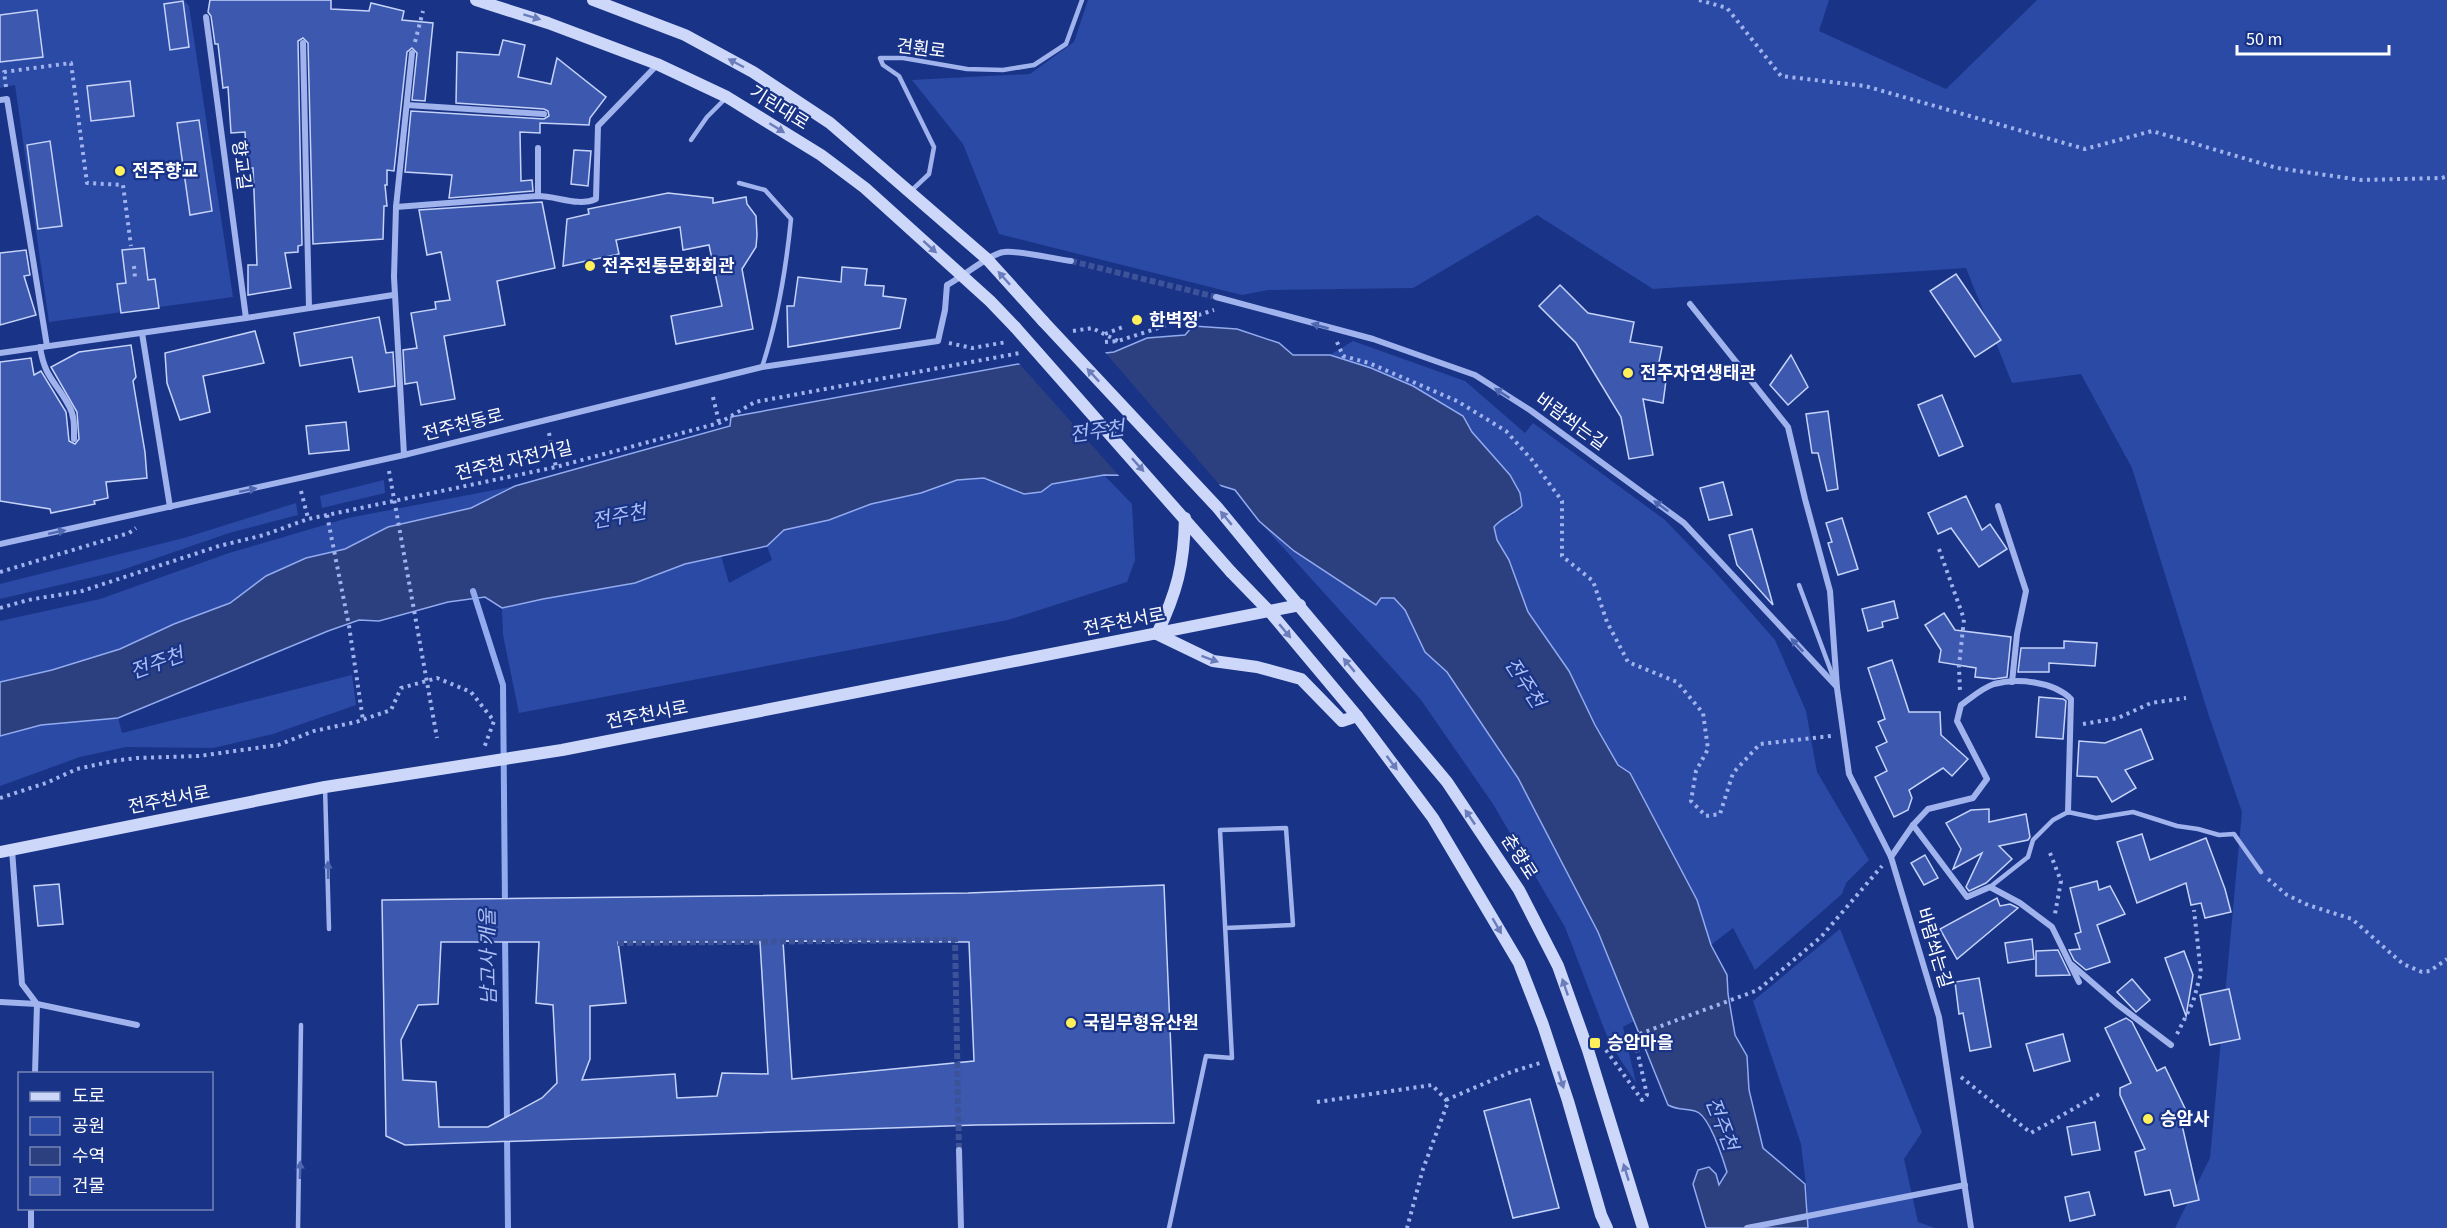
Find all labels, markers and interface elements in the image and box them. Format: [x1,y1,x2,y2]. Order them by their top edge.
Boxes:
one-way arrow [523,13,541,23]
scale bar [2237,18,2388,56]
text: 50 m [2246,27,2282,52]
street label: 견훤로 [895,34,947,64]
one-way arrow [727,58,744,68]
street label: 기린대로 [744,80,814,136]
one-way arrow [769,122,785,133]
street label: 향교길 [226,139,256,191]
place label: 전주향교 [132,159,198,184]
marker: 전주향교 [113,164,127,178]
one-way arrow [923,240,937,254]
place label: 전주전통문화회관 [602,254,735,279]
marker: 전주전통문화회관 [583,259,597,273]
one-way arrow [997,270,1011,285]
place label: 한벽정 [1149,308,1199,333]
marker: 한벽정 [1130,313,1144,327]
one-way arrow [1311,320,1329,330]
place label: 전주자연생태관 [1640,361,1756,386]
marker: 전주자연생태관 [1621,366,1635,380]
one-way arrow [1087,368,1100,383]
one-way arrow [1494,387,1510,398]
street label: 바람쐬는길 [1530,388,1612,456]
street label: 전주천동로 [420,403,506,447]
water label: 전주천 [1068,414,1129,450]
street label: 전주천 자전거길 [453,435,575,487]
one-way arrow [1131,457,1144,472]
one-way arrow [238,485,257,494]
water label: 전주천 [589,497,651,536]
one-way arrow [1653,500,1669,512]
one-way arrow [1220,511,1233,526]
one-way arrow [48,527,67,536]
street label: 전주천서로 [1081,602,1167,642]
one-way arrow [1278,623,1291,638]
one-way arrow [1790,637,1804,652]
water label: 전주천 [126,641,190,687]
water label: 전주천 [1497,652,1552,716]
one-way arrow [1202,654,1220,664]
one-way arrow [1343,658,1356,673]
street label: 전주천서로 [604,695,690,735]
one-way arrow [1385,755,1397,770]
street label: 전주천서로 [126,780,212,820]
one-way arrow [1464,810,1476,826]
street label: 춘향로 [1495,829,1543,885]
one-way arrow [323,861,332,880]
street label: 바람쐬는길 [1910,905,1958,991]
water label: 남고사 개울 [474,907,504,1005]
one-way arrow [1492,918,1502,935]
one-way arrow [1560,978,1570,996]
place label: 국립무형유산원 [1083,1011,1199,1036]
marker: 국립무형유산원 [1064,1016,1078,1030]
place label: 승암마을 [1607,1031,1673,1056]
marker: 승암마을 [1588,1036,1602,1050]
one-way arrow [1557,1071,1566,1089]
legend [18,1072,213,1210]
text: 도로 [72,1084,105,1109]
water label: 전주천 [1698,1093,1745,1157]
place label: 승암사 [2160,1107,2210,1132]
marker: 승암사 [2141,1112,2155,1126]
text: 공원 [72,1114,105,1139]
text: 수역 [72,1144,105,1169]
one-way arrow [295,1160,305,1179]
one-way arrow [1621,1163,1630,1181]
text: 건물 [72,1174,105,1199]

